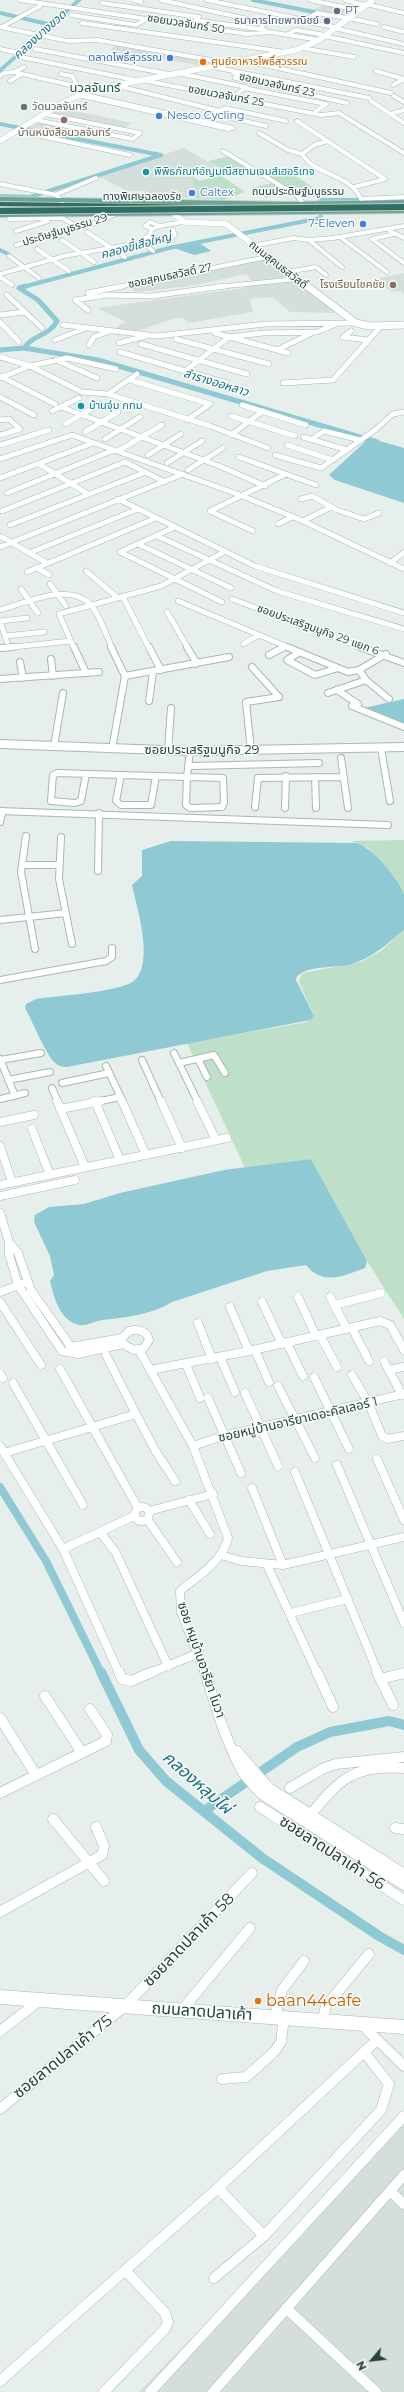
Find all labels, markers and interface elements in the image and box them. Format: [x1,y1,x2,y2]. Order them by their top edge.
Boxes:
place label: PT [345,4,359,18]
marker: PT [332,6,342,16]
water label: คลองบางขวด [11,8,69,62]
street label: ซอยนวลจันทร์ 50 [146,11,226,37]
place label: ธนาคารไทยพาณิชย์ [234,14,319,28]
marker: ธนาคารไทยพาณิชย์ [322,16,332,26]
place label: ตลาดโพธิ์สุวรรณ [88,51,162,65]
marker: ตลาดโพธิ์สุวรรณ [165,53,175,63]
place label: ศูนย์อาหารโพธิ์สุวรรณ [211,55,308,69]
marker: ศูนย์อาหารโพธิ์สุวรรณ [198,57,208,67]
street label: ซอยนวลจันทร์ 23 [238,70,316,100]
district label: นวลจันทร์ [70,80,120,96]
street label: ซอยนวลจันทร์ 25 [187,82,265,110]
place label: วัดนวลจันทร์ [32,100,87,114]
marker: วัดนวลจันทร์ [19,102,29,112]
place label: Nesco Cycling [167,109,244,123]
marker: Nesco Cycling [154,111,164,121]
marker: บ้านหนังสือนวลจันทร์ [59,115,69,125]
place label: บ้านหนังสือนวลจันทร์ [18,126,110,140]
place label: พิพิธภัณฑ์อัญมณีสยามเจมส์เฮอริเทจ [154,165,315,179]
marker: พิพิธภัณฑ์อัญมณีสยามเจมส์เฮอริเทจ [141,167,151,177]
street label: ถนนประดิษฐ์มนูธรรม [252,185,344,199]
place label: Caltex [200,186,234,200]
marker: Caltex [187,188,197,198]
street label: ทางพิเศษฉลองรัช [103,190,181,204]
street label: ประดิษฐ์มนูธรรม 29 [21,211,109,249]
place label: 7-Eleven [308,217,355,231]
marker: 7-Eleven [358,219,368,229]
water label: คลองขี้เสือใหญ่ [99,230,173,262]
street label: ถนนสุคนธสวัสดิ์ [246,238,310,292]
street label: ซอยสุคนธสวัสดิ์ 27 [127,261,213,291]
place label: โรงเรียนโชคชัย [320,278,385,292]
marker: โรงเรียนโชคชัย [388,280,398,290]
water label: ลำรางออหลาว [182,366,250,400]
place label: บ้านจุ๋ม กทม [89,399,142,413]
marker: บ้านจุ๋ม กทม [76,401,86,411]
street label: ซอยประเสริฐมนูกิจ 29 แยก 6 [255,602,381,658]
street label: ซอยประเสริฐมนูกิจ 29 [145,742,259,758]
street label: ซอยหมู่บ้านอารียาเดอะคัลเลอร์ 1 [217,1394,379,1446]
street label: ซอย หมูบ้านอารียา โมวา [174,1600,228,1720]
water label: คลองหลุมไผ่ [158,1747,236,1819]
street label: ซอยลาดปลาเค้า 56 [276,1812,388,1894]
street label: ซอยลาดปลาเค้า 58 [139,1889,239,1991]
place label: baan44cafe [266,1991,361,2011]
marker: baan44cafe [253,1996,263,2006]
street label: ถนนลาดปลาเค้า [151,1999,253,2025]
street label: ซอยลาดปลาเค้า 75 [10,2011,116,2103]
north arrow [352,2340,392,2380]
text: N [353,2358,370,2373]

